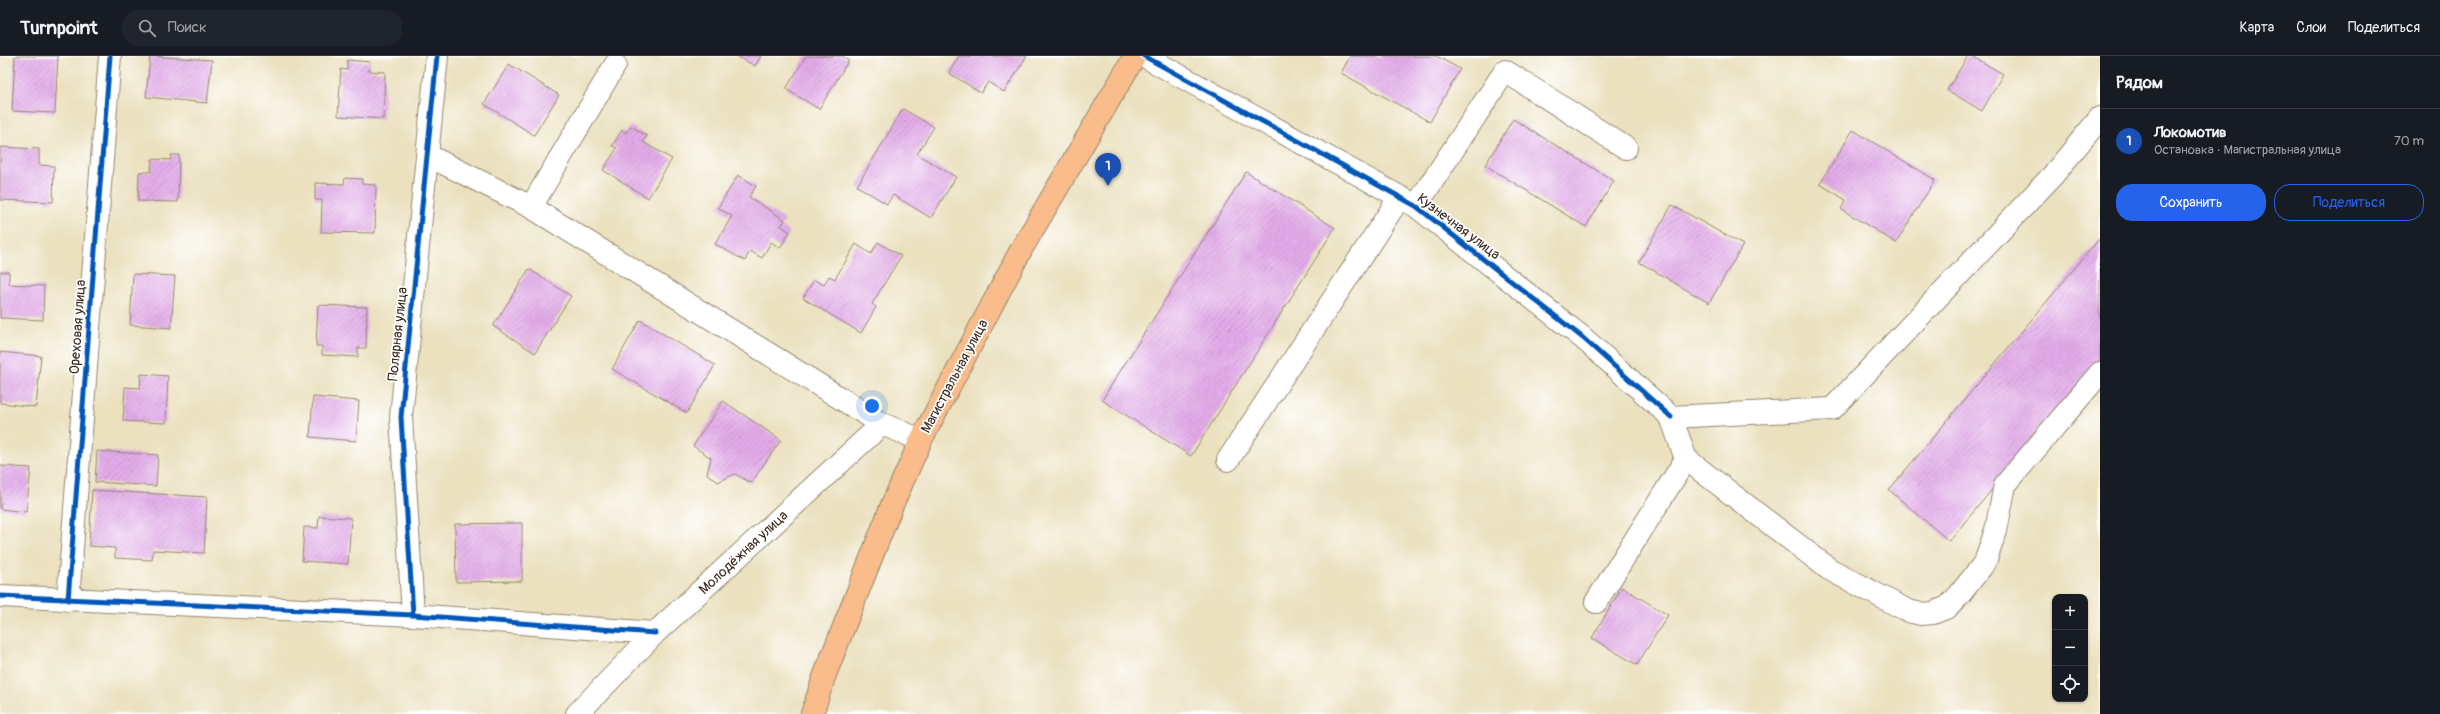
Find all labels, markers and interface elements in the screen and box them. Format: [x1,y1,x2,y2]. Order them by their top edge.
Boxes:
search box [122,10,402,46]
text: Turnpoint [20,16,98,40]
icon: search [136,17,158,39]
text: Поиск [168,18,207,37]
text: Карта [2240,19,2274,36]
text: Слои [2296,19,2326,36]
text: Поделиться [2348,19,2420,36]
text: Рядом [2116,72,2163,93]
text: Локомотив [2154,123,2226,142]
text: 1 [2126,133,2132,149]
text: 70 m [2394,133,2424,149]
text: Остановка · Магистральная улица [2154,142,2341,158]
pin: 1 [1095,153,1121,186]
button: Сохранить [2116,184,2266,221]
button: Поделиться [2274,184,2424,221]
street label: Кузнечная улица [1414,190,1504,263]
street label: Ореховая улица [66,279,89,375]
street label: Полярная улица [384,286,411,382]
street label: Магистральная улица [917,316,992,436]
your location [862,396,882,416]
street label: Молодёжная улица [695,507,791,598]
map controls [2052,594,2088,702]
button: + [2052,594,2088,630]
button: − [2052,630,2088,666]
button: locate [2052,666,2088,702]

